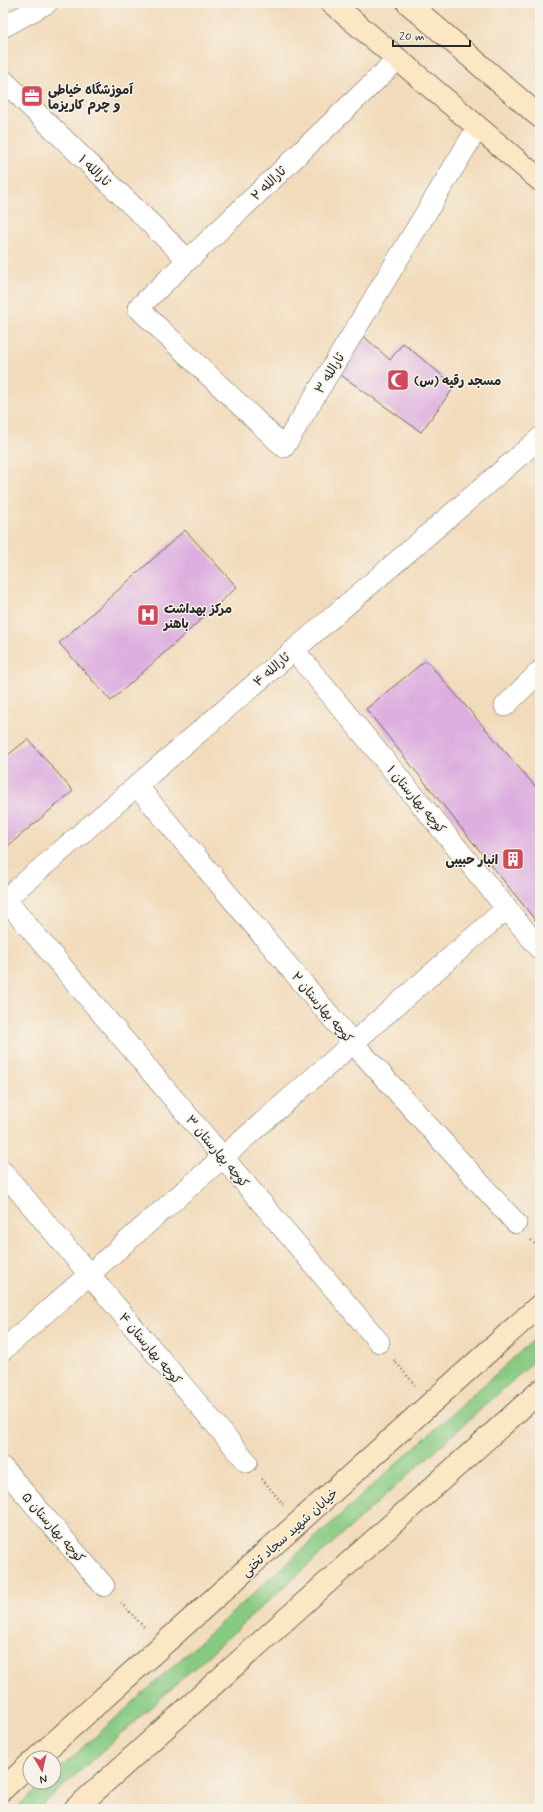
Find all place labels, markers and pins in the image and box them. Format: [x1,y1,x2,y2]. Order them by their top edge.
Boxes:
place label: آموزشگاه خیاطی و چرم کاریزما [48,81,133,115]
office icon: آموزشگاه خیاطی و چرم کاریزما [19,83,45,109]
mosque icon: مسجد رقیه (س) [385,367,411,393]
place label: مسجد رقیه (س) [414,373,501,390]
place label: مرکز بهداشت باهنر [162,601,232,633]
hospital icon: مرکز بهداشت باهنر [135,602,161,628]
building icon: انبار حبیبی [500,846,526,872]
place label: انبار حبیبی [445,852,498,869]

